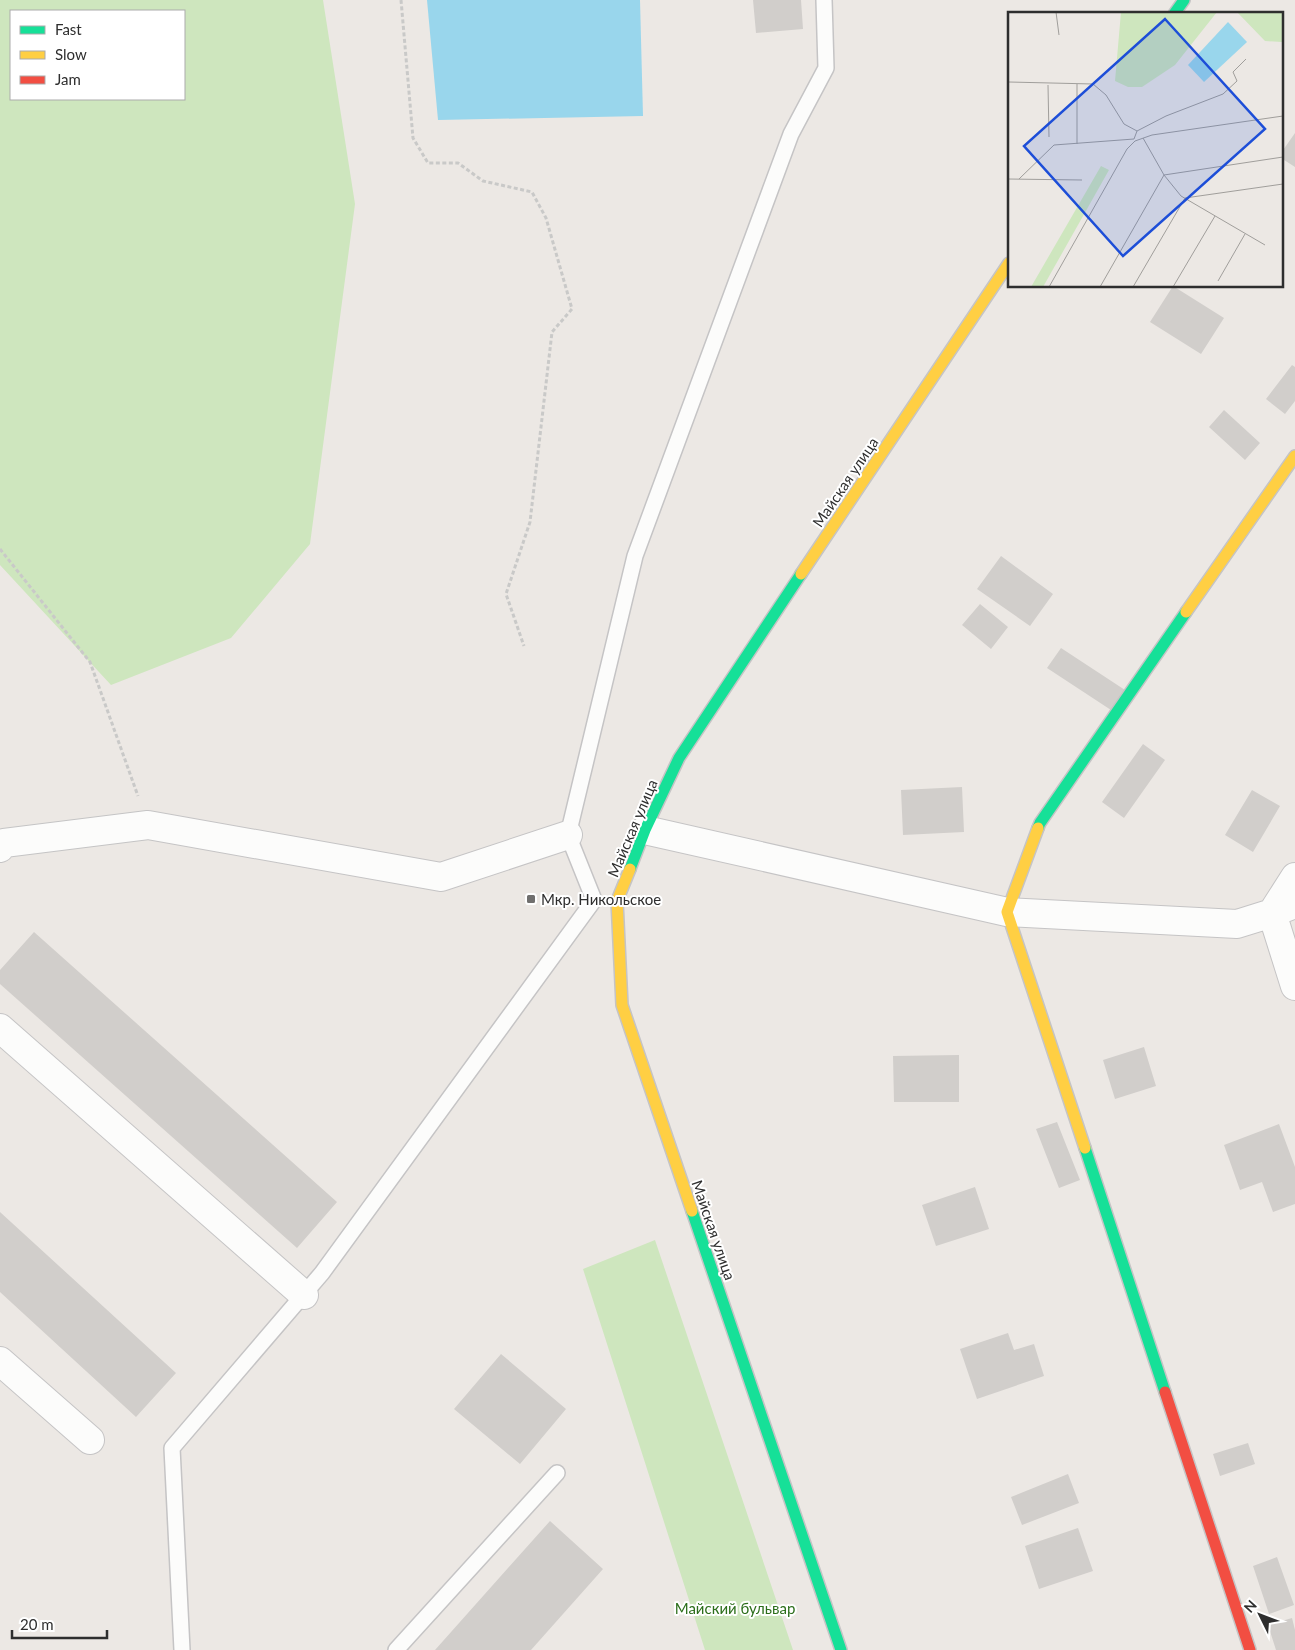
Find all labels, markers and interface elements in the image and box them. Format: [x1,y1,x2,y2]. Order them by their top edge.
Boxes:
legend [10,10,185,100]
inset map [1008,12,1282,288]
text: Fast [55,20,82,38]
text: Slow [55,45,87,63]
text: Jam [55,70,81,88]
street label: Майская улица [808,434,882,530]
street label: Майская улица [603,776,661,880]
place label: Мкр. Никольское [541,890,661,908]
marker: Мкр. Никольское [525,893,537,905]
street label: Майская улица [688,1178,740,1282]
north arrow [1235,1590,1285,1640]
text: N [1240,1596,1260,1616]
park label: Майский бульвар [675,1599,795,1617]
scale bar [12,1608,108,1640]
text: 20 m [20,1615,54,1633]

